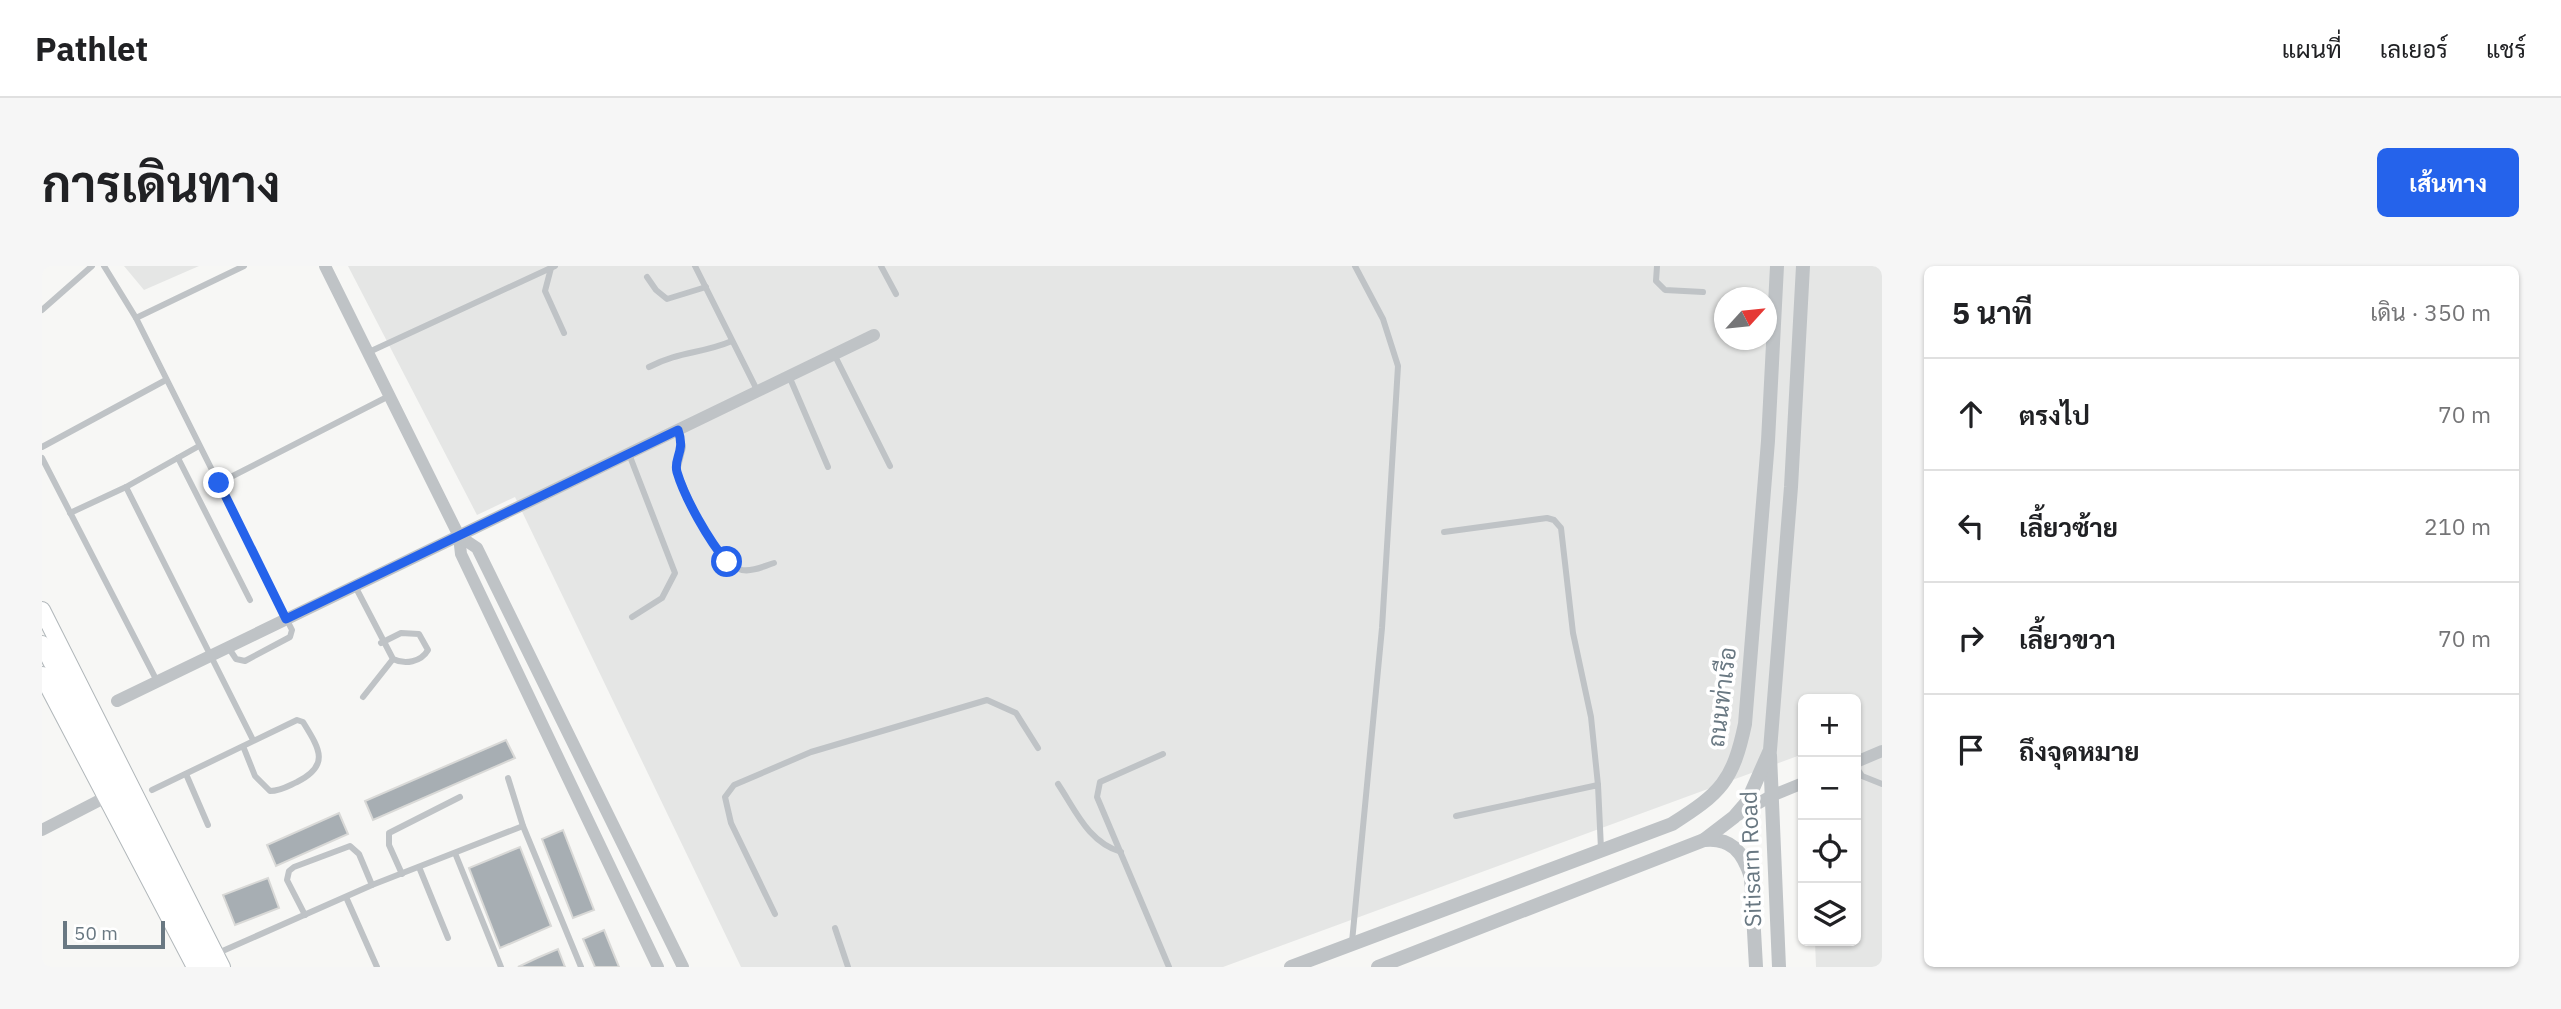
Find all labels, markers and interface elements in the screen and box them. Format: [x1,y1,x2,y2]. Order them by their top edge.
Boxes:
text: Pathlet [35,27,148,70]
text: แผนที่ [2282,33,2342,65]
text: เลเยอร์ [2380,33,2448,65]
text: แชร์ [2486,33,2526,65]
button: เส้นทาง [2377,148,2519,217]
text: การเดินทาง [42,152,280,215]
north arrow [1714,287,1777,350]
text: 5 นาที [1952,293,2032,332]
text: เดิน · 350 m [2370,297,2491,327]
icon: ahead [1952,395,1990,433]
text: ตรงไป [2019,398,2090,432]
text: 70 m [2438,399,2491,429]
route end [203,467,234,498]
icon: left [1952,507,1990,545]
text: เลี้ยวซ้าย [2019,510,2118,544]
text: 210 m [2424,511,2491,541]
route start [711,546,742,577]
icon: right [1952,619,1990,657]
text: เลี้ยวขวา [2019,622,2116,656]
text: 70 m [2438,623,2491,653]
street label: ถนนท่าเรือ [1700,645,1742,749]
map controls [1798,694,1861,946]
button: + [1798,694,1861,757]
icon: arrive [1952,731,1990,769]
text: ถึงจุดหมาย [2019,734,2140,768]
button: − [1798,757,1861,820]
street label: Sitisarn Road [1733,790,1767,928]
button: locate [1798,820,1861,883]
button: layers [1798,883,1861,946]
scale bar [63,918,164,950]
text: 50 m [74,921,118,945]

